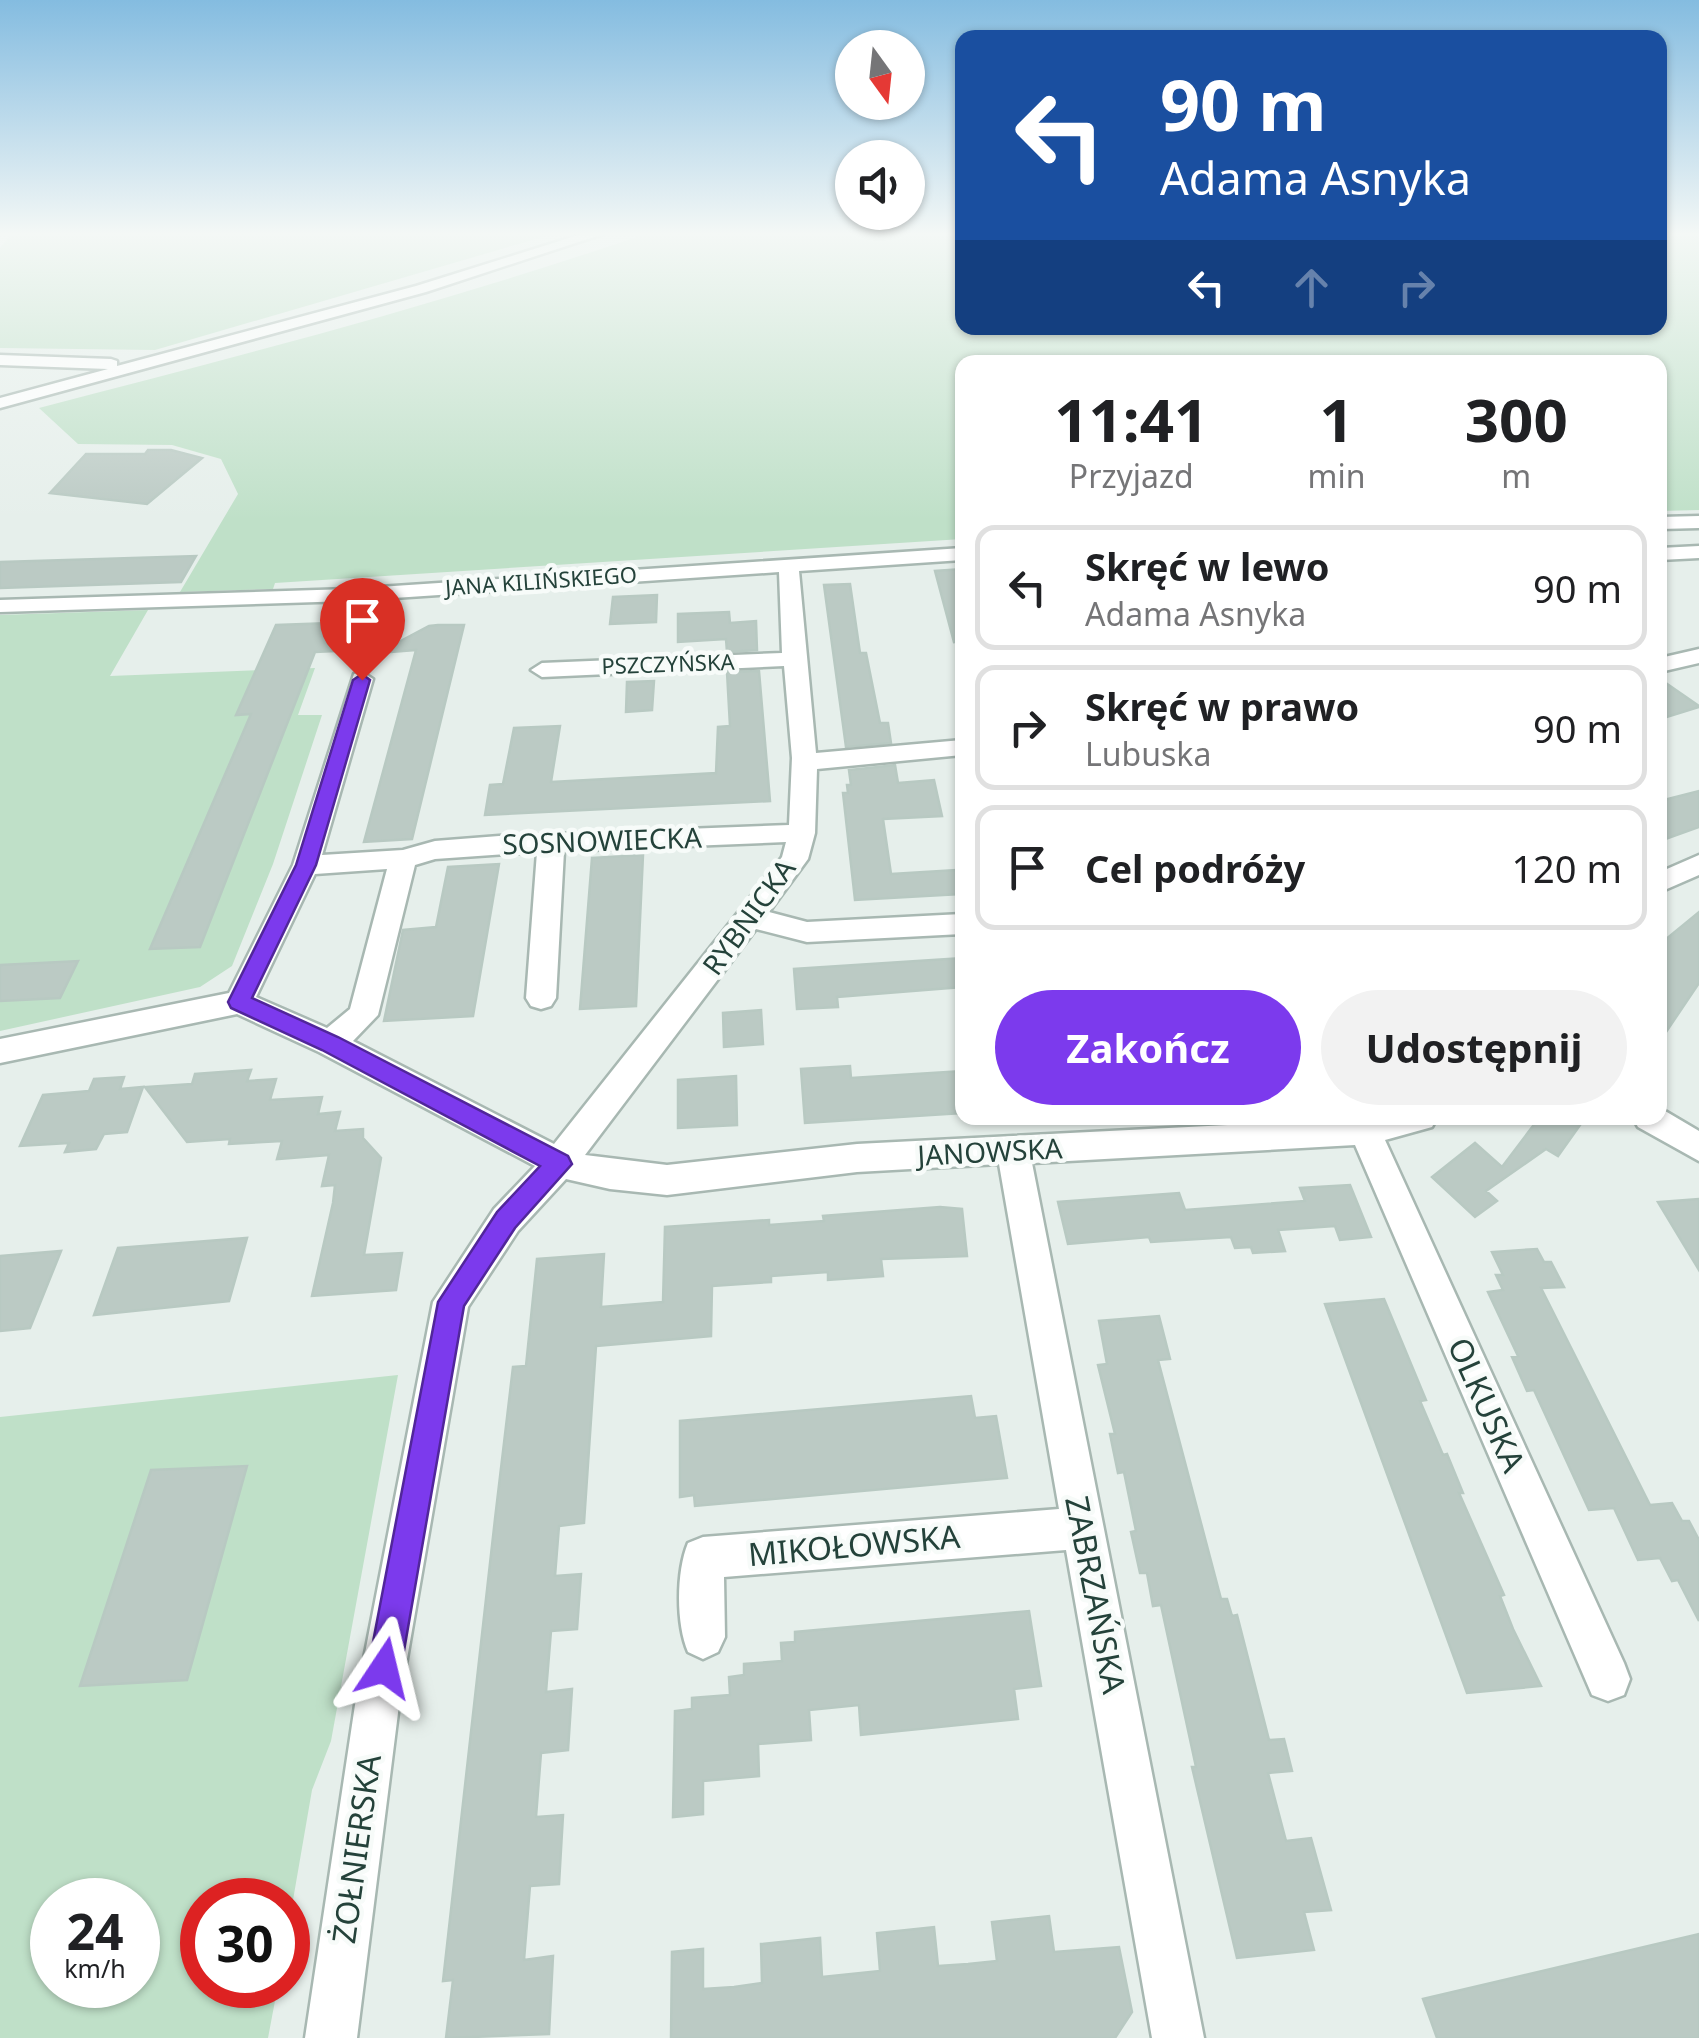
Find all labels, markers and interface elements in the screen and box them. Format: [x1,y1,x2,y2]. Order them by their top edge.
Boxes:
north arrow [835,30,925,120]
map controls [835,30,925,230]
text: 90 m [1160,56,1327,152]
icon: left [995,70,1125,200]
button: sound [835,140,925,230]
text: Adama Asnyka [1160,147,1471,208]
icon: left [1179,260,1234,315]
icon: ahead [1284,260,1339,315]
icon: right [1389,260,1444,315]
text: 11:41 [1054,378,1208,460]
text: 1 [1319,378,1354,460]
text: 300 [1465,378,1568,460]
text: Przyjazd [1069,454,1194,497]
text: min [1308,454,1366,497]
text: m [1501,454,1531,497]
text: Skręć w lewo [1085,540,1330,592]
street label: JANA KILIŃSKIEGO [442,558,638,602]
icon: left [1000,560,1055,615]
text: 90 m [1533,562,1622,614]
pin [320,578,405,681]
text: Adama Asnyka [1085,592,1306,635]
icon: arrive [335,593,390,648]
street label: PSZCZYŃSKA [601,646,736,680]
text: Skręć w prawo [1085,680,1359,732]
icon: right [1000,700,1055,755]
text: 90 m [1533,702,1622,754]
text: Lubuska [1085,732,1211,775]
street label: SOSNOWIECKA [502,818,702,862]
icon: arrive [1000,840,1055,895]
text: Cel podróży [1085,842,1305,894]
text: 120 m [1511,842,1622,894]
street label: RYBNICKA [693,850,803,982]
button: Zakończ [995,990,1301,1105]
button: Udostępnij [1321,990,1627,1105]
street label: JANOWSKA [914,1128,1063,1174]
street label: OLKUSKA [1439,1330,1536,1479]
street label: ZABRZAŃSKA [1056,1492,1137,1698]
street label: MIKOŁOWSKA [746,1514,962,1575]
position arrow [332,1616,436,1720]
street label: ŻOŁNIERSKA [321,1751,390,1946]
speed limit sign: 30 [180,1878,310,2008]
text: 24 [66,1897,124,1965]
text: km/h [64,1951,126,1985]

